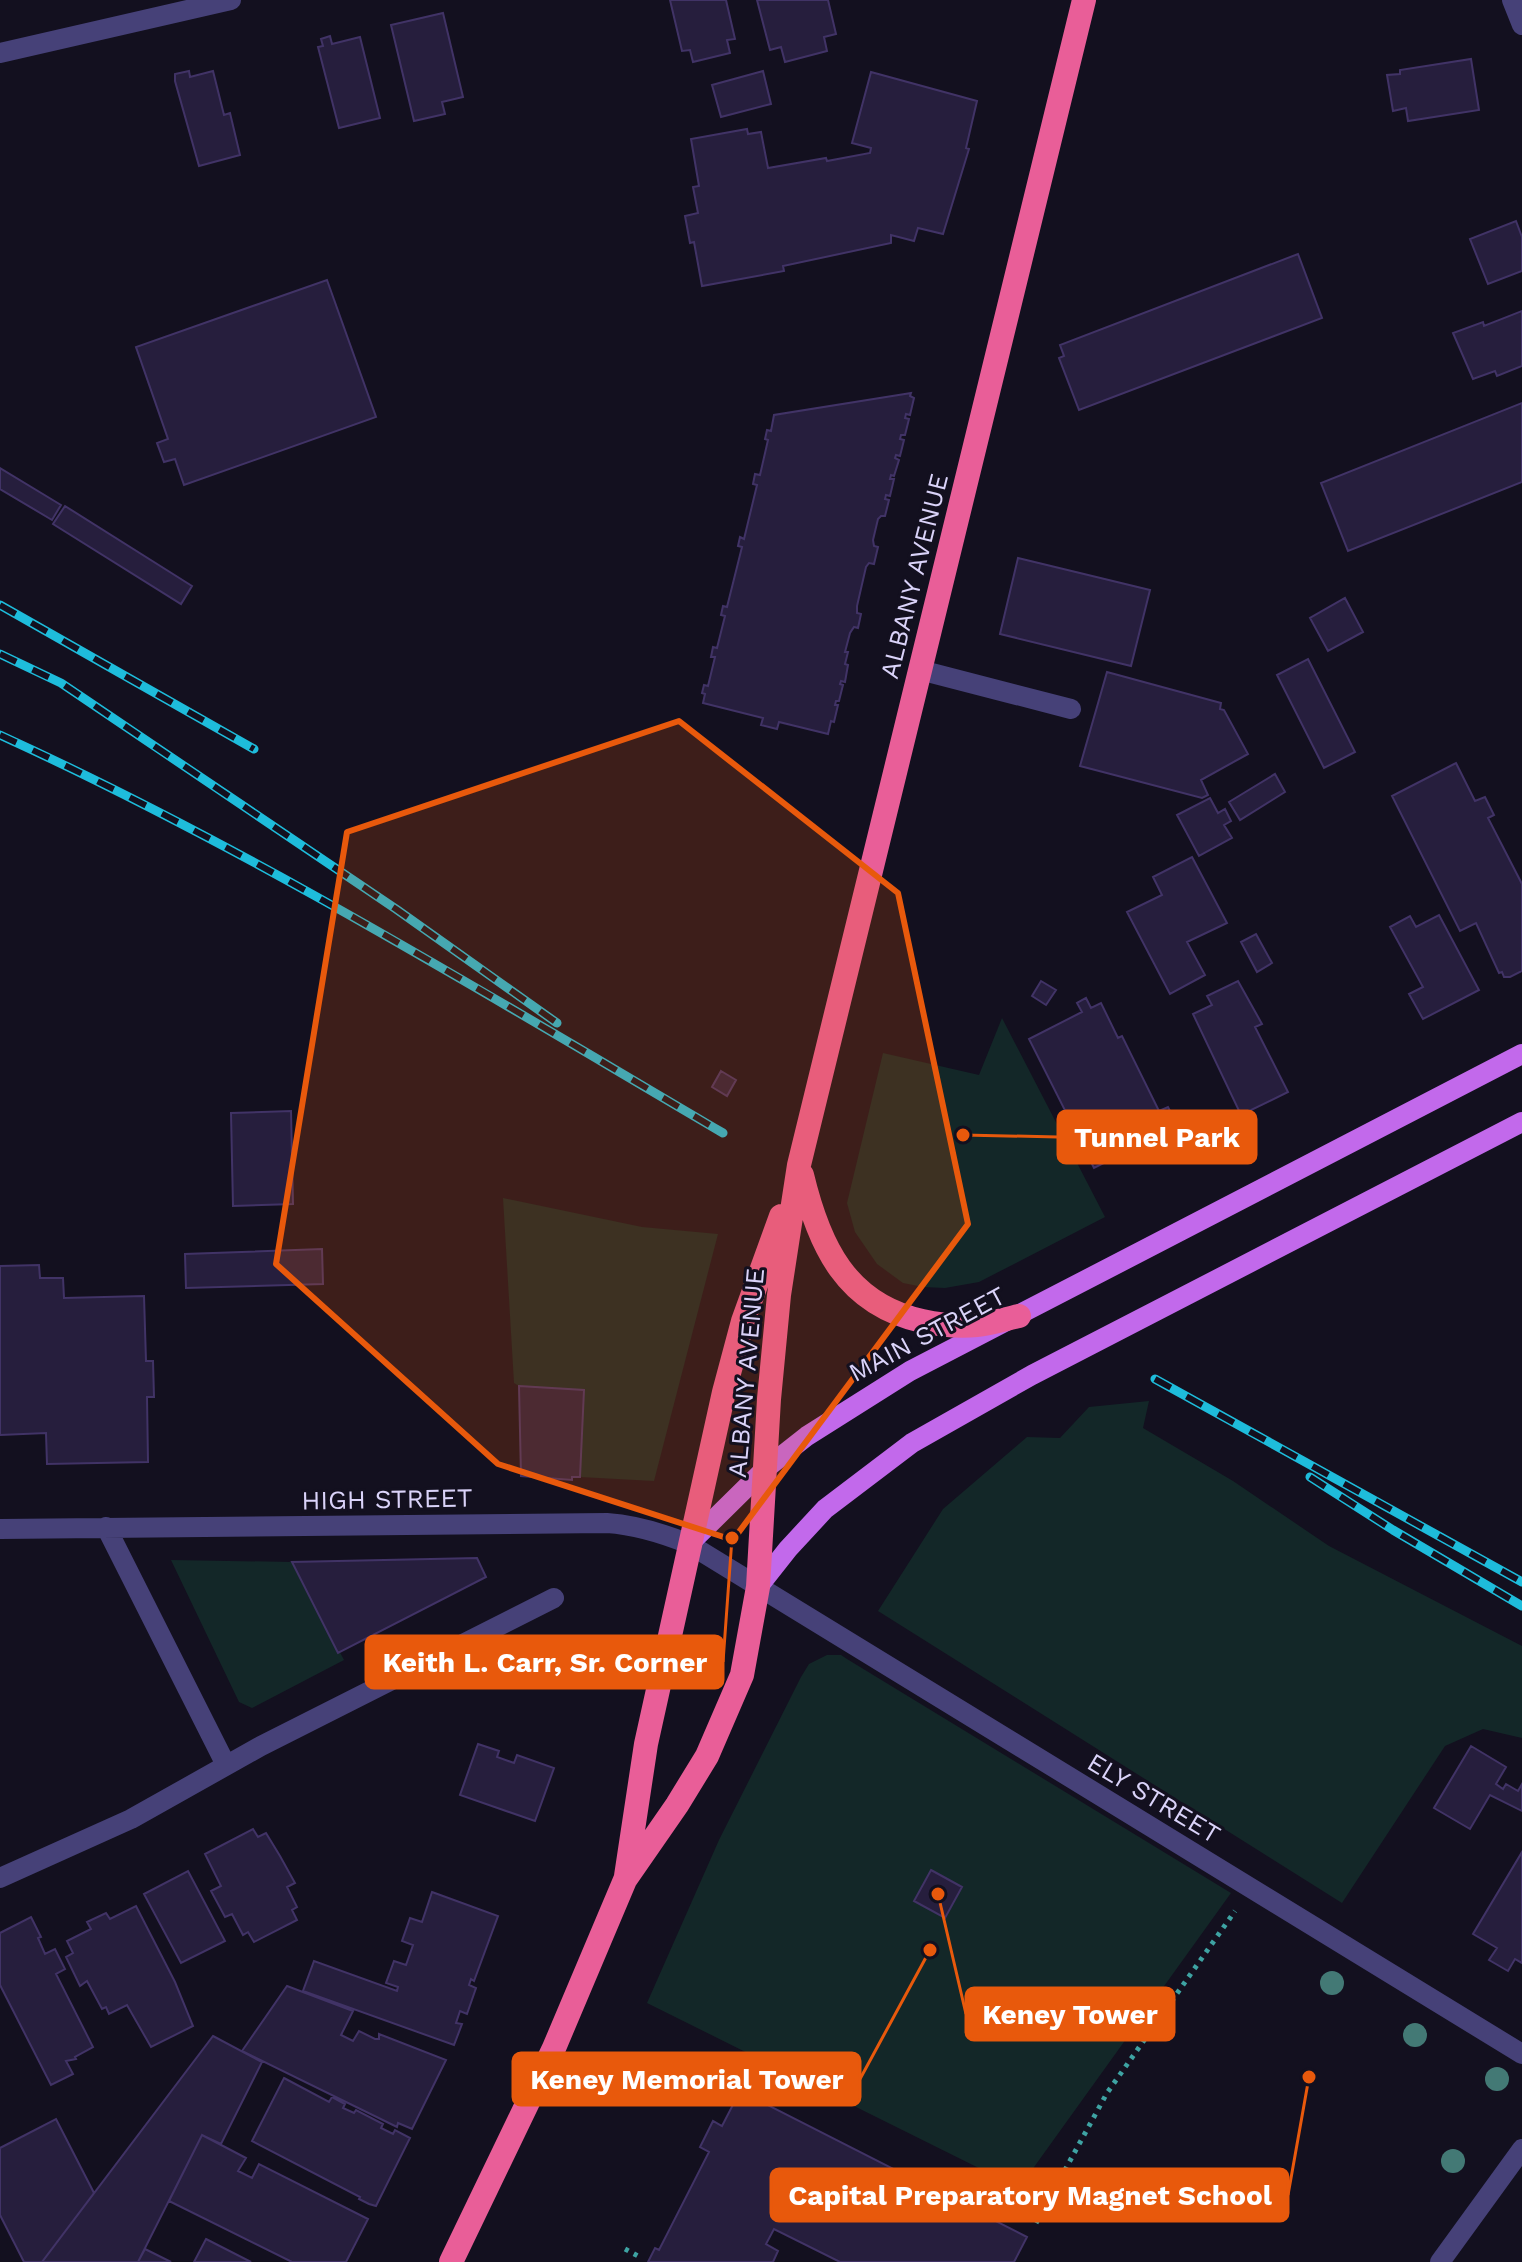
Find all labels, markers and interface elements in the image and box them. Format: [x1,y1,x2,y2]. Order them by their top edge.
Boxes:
street label: ALBANY AVENUE [874,470,954,682]
callout: Tunnel Park [1058,1111,1256,1163]
text: Tunnel Park [1074,1121,1241,1154]
street label: ALBANY AVENUE [722,1267,770,1479]
street label: MAIN STREET [844,1280,1010,1388]
street label: HIGH STREET [301,1483,473,1515]
callout: Keith L. Carr, Sr. Corner [366,1636,723,1688]
text: Keith L. Carr, Sr. Corner [383,1646,707,1679]
street label: ELY STREET [1082,1747,1226,1849]
callout: Keney Tower [966,1988,1174,2040]
text: Keney Tower [982,1998,1158,2031]
callout: Keney Memorial Tower [513,2053,860,2105]
text: Keney Memorial Tower [530,2063,844,2096]
callout: Capital Preparatory Magnet School [771,2169,1288,2221]
text: Capital Preparatory Magnet School [788,2179,1273,2212]

